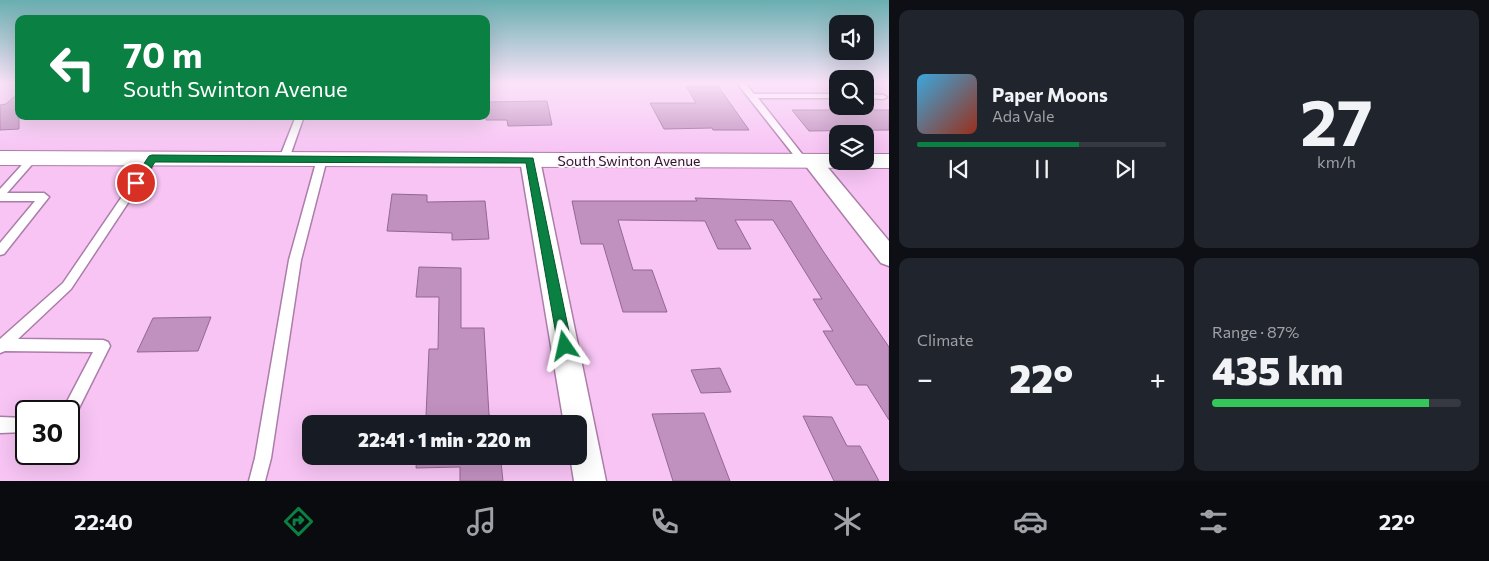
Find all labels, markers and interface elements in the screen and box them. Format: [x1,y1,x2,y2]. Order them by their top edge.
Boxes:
map controls [829,15,874,170]
button: sound [829,15,874,60]
text: 70 m [123,32,203,75]
icon: left [40,35,105,100]
button: search [829,70,874,115]
text: South Swinton Avenue [123,75,348,102]
text: 27 [1300,80,1373,159]
text: Paper Moons [992,83,1108,106]
text: Ada Vale [992,106,1054,125]
button: layers [829,125,874,170]
street label: South Swinton Avenue [558,152,700,169]
text: km/h [1317,152,1356,171]
icon: previous [945,155,973,183]
icon: pause [1028,155,1056,183]
icon: next [1111,155,1139,183]
pin [115,162,157,204]
icon: arrive [122,169,150,197]
position arrow [538,319,590,371]
text: Range · 87% [1212,322,1299,341]
text: Climate [917,330,973,349]
text: 435 km [1212,346,1343,393]
text: 22° [1009,354,1073,401]
text: − [917,361,933,395]
text: + [1150,361,1166,395]
speed limit sign: 30 [15,400,80,465]
text: 22:41 · 1 min · 220 m [358,428,531,451]
icon: directions [281,504,316,539]
icon: music [464,504,499,539]
icon: phone [647,504,682,539]
icon: climate [830,504,865,539]
icon: car [1013,504,1048,539]
icon: filters [1196,504,1231,539]
text: 22:40 [74,508,133,535]
text: 22° [1379,508,1415,535]

